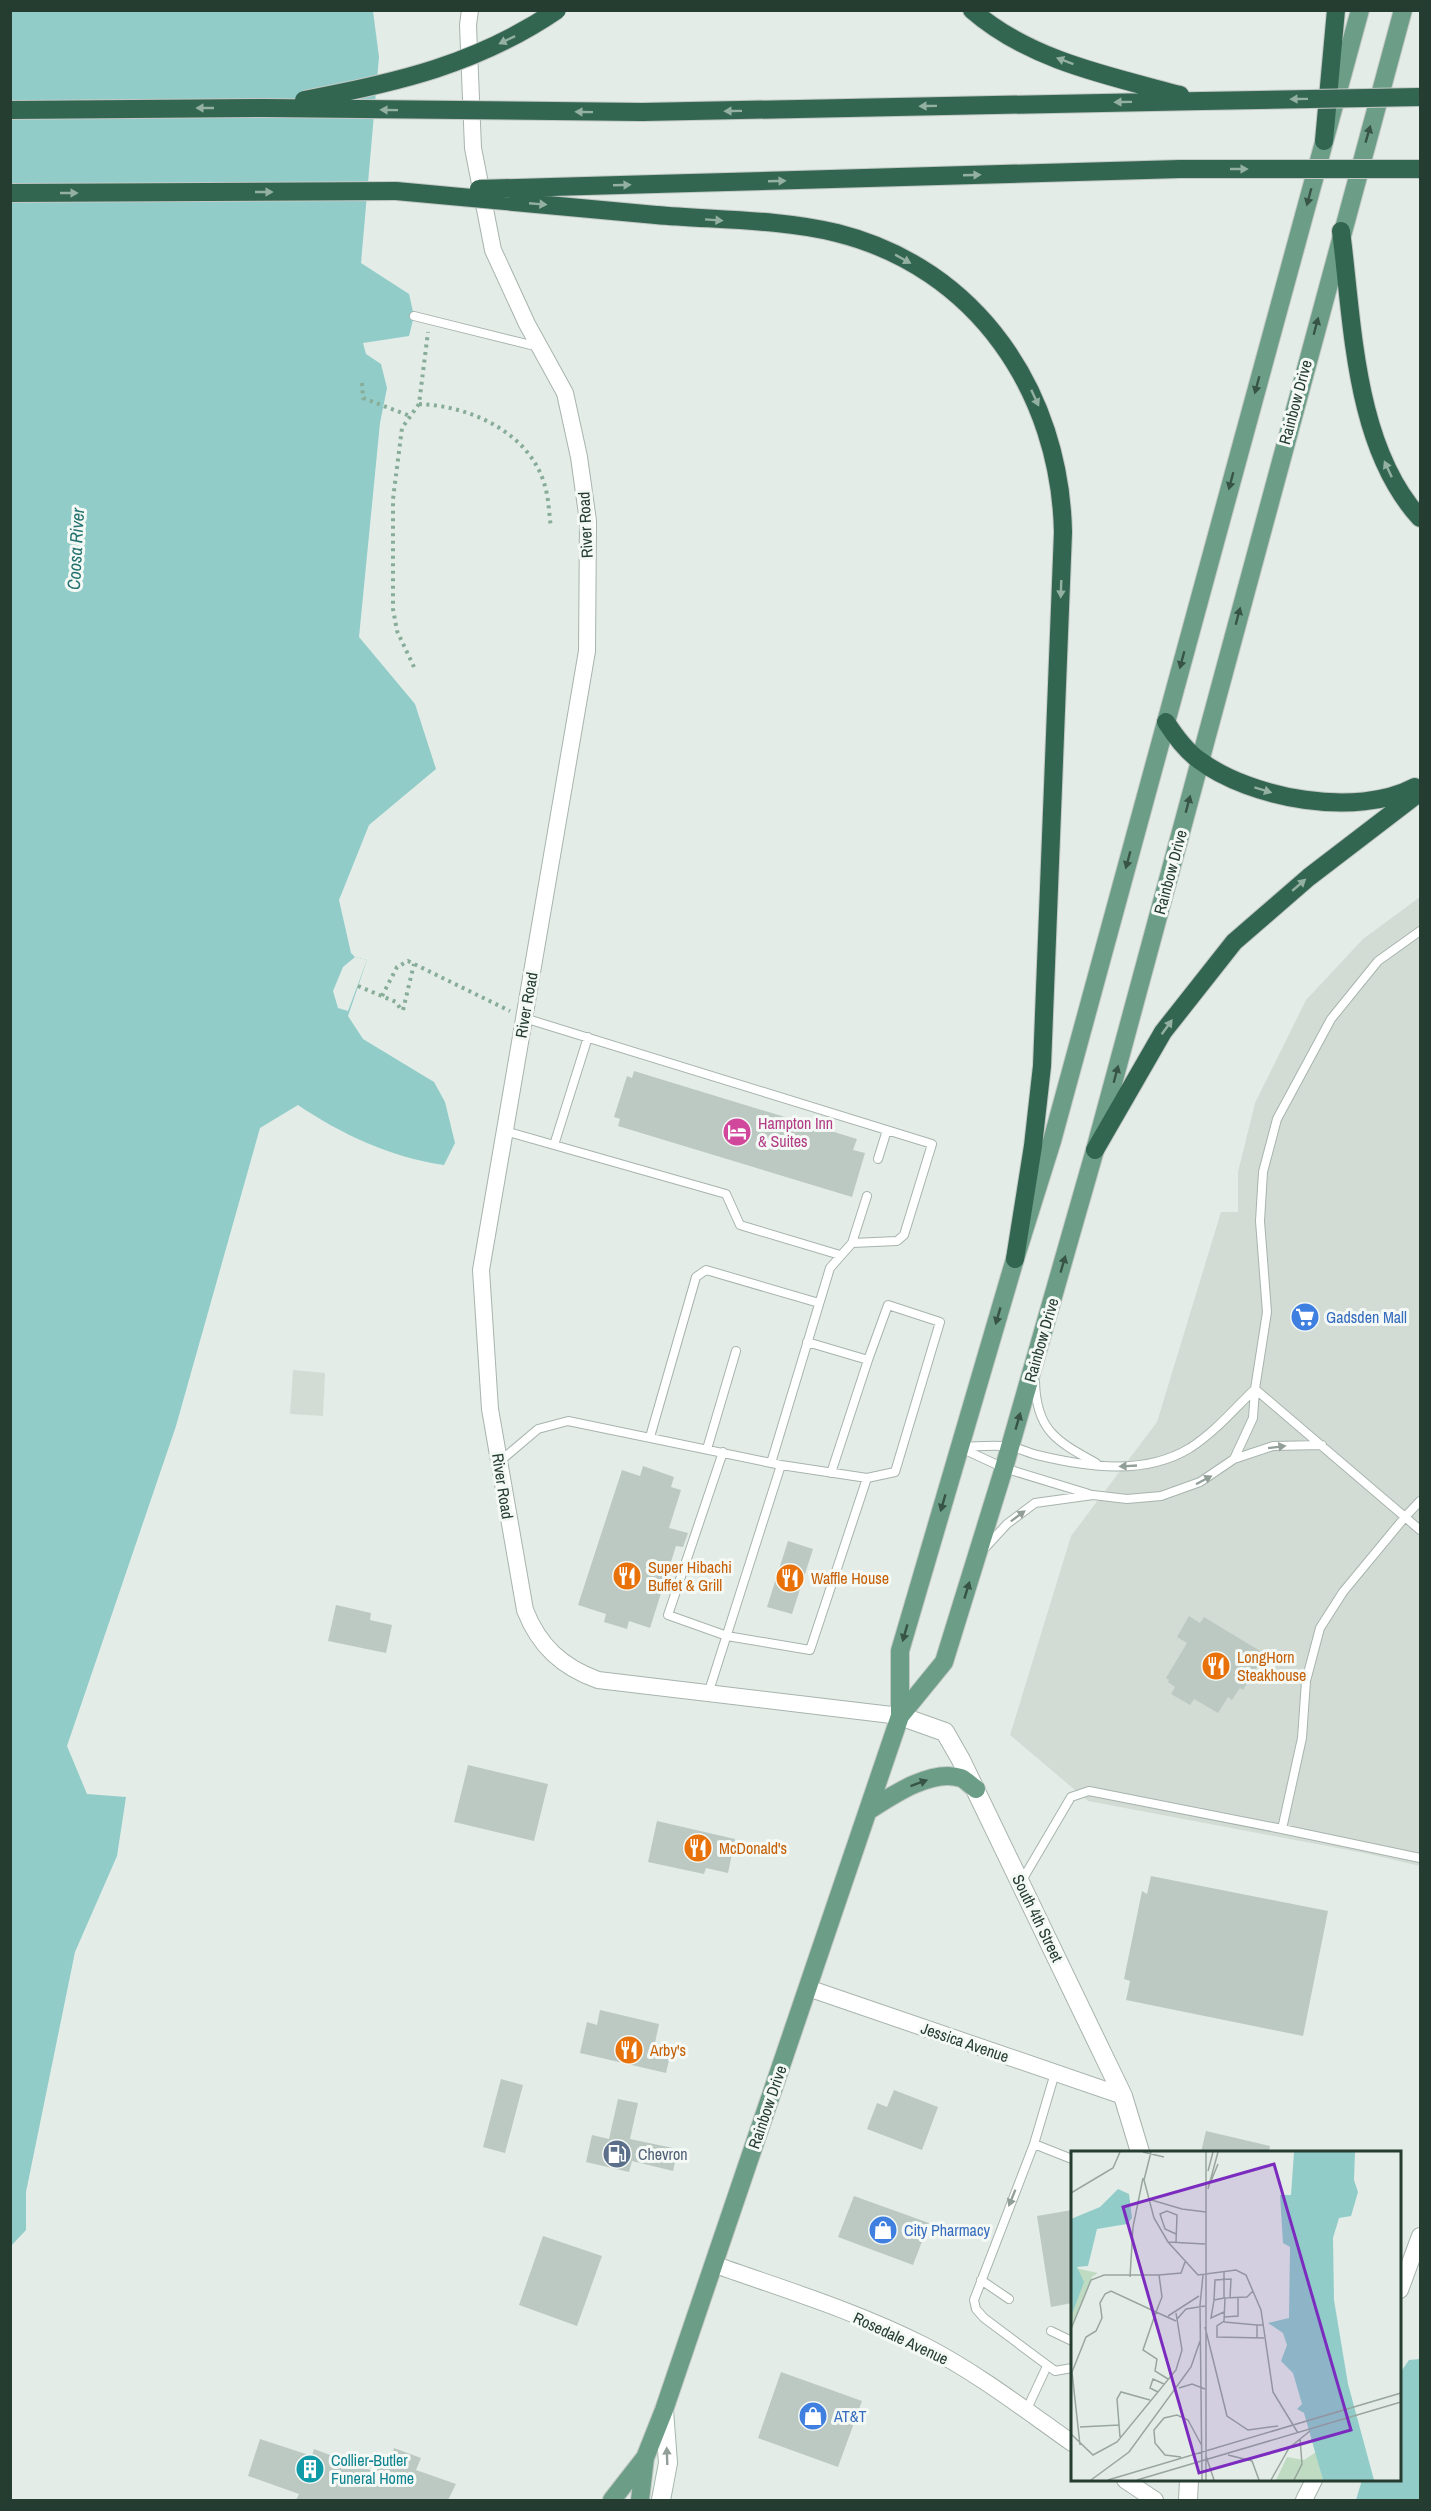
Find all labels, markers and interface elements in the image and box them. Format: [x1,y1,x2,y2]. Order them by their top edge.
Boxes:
one-way arrow [498,36,515,45]
one-way arrow [1056,56,1074,66]
one-way arrow [1290,94,1309,104]
one-way arrow [1113,98,1132,107]
one-way arrow [918,102,937,111]
one-way arrow [196,103,215,113]
one-way arrow [379,105,398,114]
one-way arrow [723,106,742,115]
one-way arrow [574,107,593,117]
one-way arrow [1364,125,1373,143]
one-way arrow [1229,164,1248,174]
one-way arrow [962,171,981,180]
one-way arrow [767,176,786,186]
one-way arrow [613,181,632,190]
one-way arrow [254,187,273,197]
one-way arrow [59,188,78,198]
one-way arrow [1304,188,1313,206]
one-way arrow [528,199,547,209]
one-way arrow [705,215,724,224]
one-way arrow [895,254,912,264]
one-way arrow [1312,317,1321,335]
street label: Rainbow Drive [1273,357,1317,447]
one-way arrow [1252,376,1261,394]
one-way arrow [1030,390,1039,407]
one-way arrow [1383,460,1393,478]
one-way arrow [1225,472,1235,491]
street label: River Road [572,491,598,559]
water label: Coosa River [61,506,90,591]
one-way arrow [1056,580,1065,599]
one-way arrow [1234,607,1243,625]
one-way arrow [1177,651,1186,669]
one-way arrow [1254,786,1272,795]
one-way arrow [1184,795,1193,813]
street label: Rainbow Drive [1148,827,1192,917]
one-way arrow [1123,851,1133,869]
one-way arrow [1291,879,1306,892]
street label: River Road [509,970,543,1040]
one-way arrow [1161,1020,1173,1036]
one-way arrow [1112,1064,1121,1082]
place label: Hampton Inn & Suites [758,1112,833,1152]
hotel icon: Hampton Inn & Suites [721,1116,753,1148]
one-way arrow [1059,1255,1068,1273]
street label: Rainbow Drive [1018,1295,1064,1385]
supermarket icon: Gadsden Mall [1289,1301,1321,1333]
place label: Gadsden Mall [1326,1306,1407,1328]
one-way arrow [993,1307,1002,1325]
one-way arrow [1014,1412,1023,1430]
one-way arrow [1268,1442,1287,1451]
street label: River Road [487,1452,519,1520]
one-way arrow [1118,1461,1137,1470]
one-way arrow [1196,1475,1213,1484]
one-way arrow [938,1494,947,1512]
one-way arrow [1010,1510,1026,1522]
place label: Super Hibachi Buffet & Grill [648,1556,732,1596]
restaurant icon: Super Hibachi Buffet & Grill [611,1560,643,1592]
restaurant icon: Waffle House [774,1562,806,1594]
place label: Waffle House [811,1567,889,1589]
one-way arrow [963,1581,972,1599]
one-way arrow [900,1624,909,1642]
place label: LongHorn Steakhouse [1237,1646,1306,1686]
restaurant icon: LongHorn Steakhouse [1200,1650,1232,1682]
one-way arrow [910,1778,928,1788]
restaurant icon: McDonald's [682,1832,714,1864]
place label: McDonald's [719,1837,787,1859]
street label: South 4th Street [1007,1871,1069,1966]
street label: Jessica Avenue [918,2017,1012,2067]
restaurant icon: Arby's [613,2034,645,2066]
place label: Arby's [649,2039,686,2061]
street label: Rainbow Drive [742,2062,792,2152]
fuel station icon: Chevron [601,2138,633,2170]
place label: Chevron [638,2143,688,2165]
inset map [1071,2151,1401,2481]
one-way arrow [1007,2190,1017,2208]
shop icon: City Pharmacy [867,2214,899,2246]
place label: City Pharmacy [904,2219,990,2241]
street label: Rosedale Avenue [850,2306,952,2370]
shop icon: AT&T [797,2400,829,2432]
place label: AT&T [833,2405,867,2427]
one-way arrow [662,2446,671,2465]
place label: Collier-Butler Funeral Home [331,2449,414,2489]
building icon: Collier-Butler Funeral Home [294,2453,326,2485]

